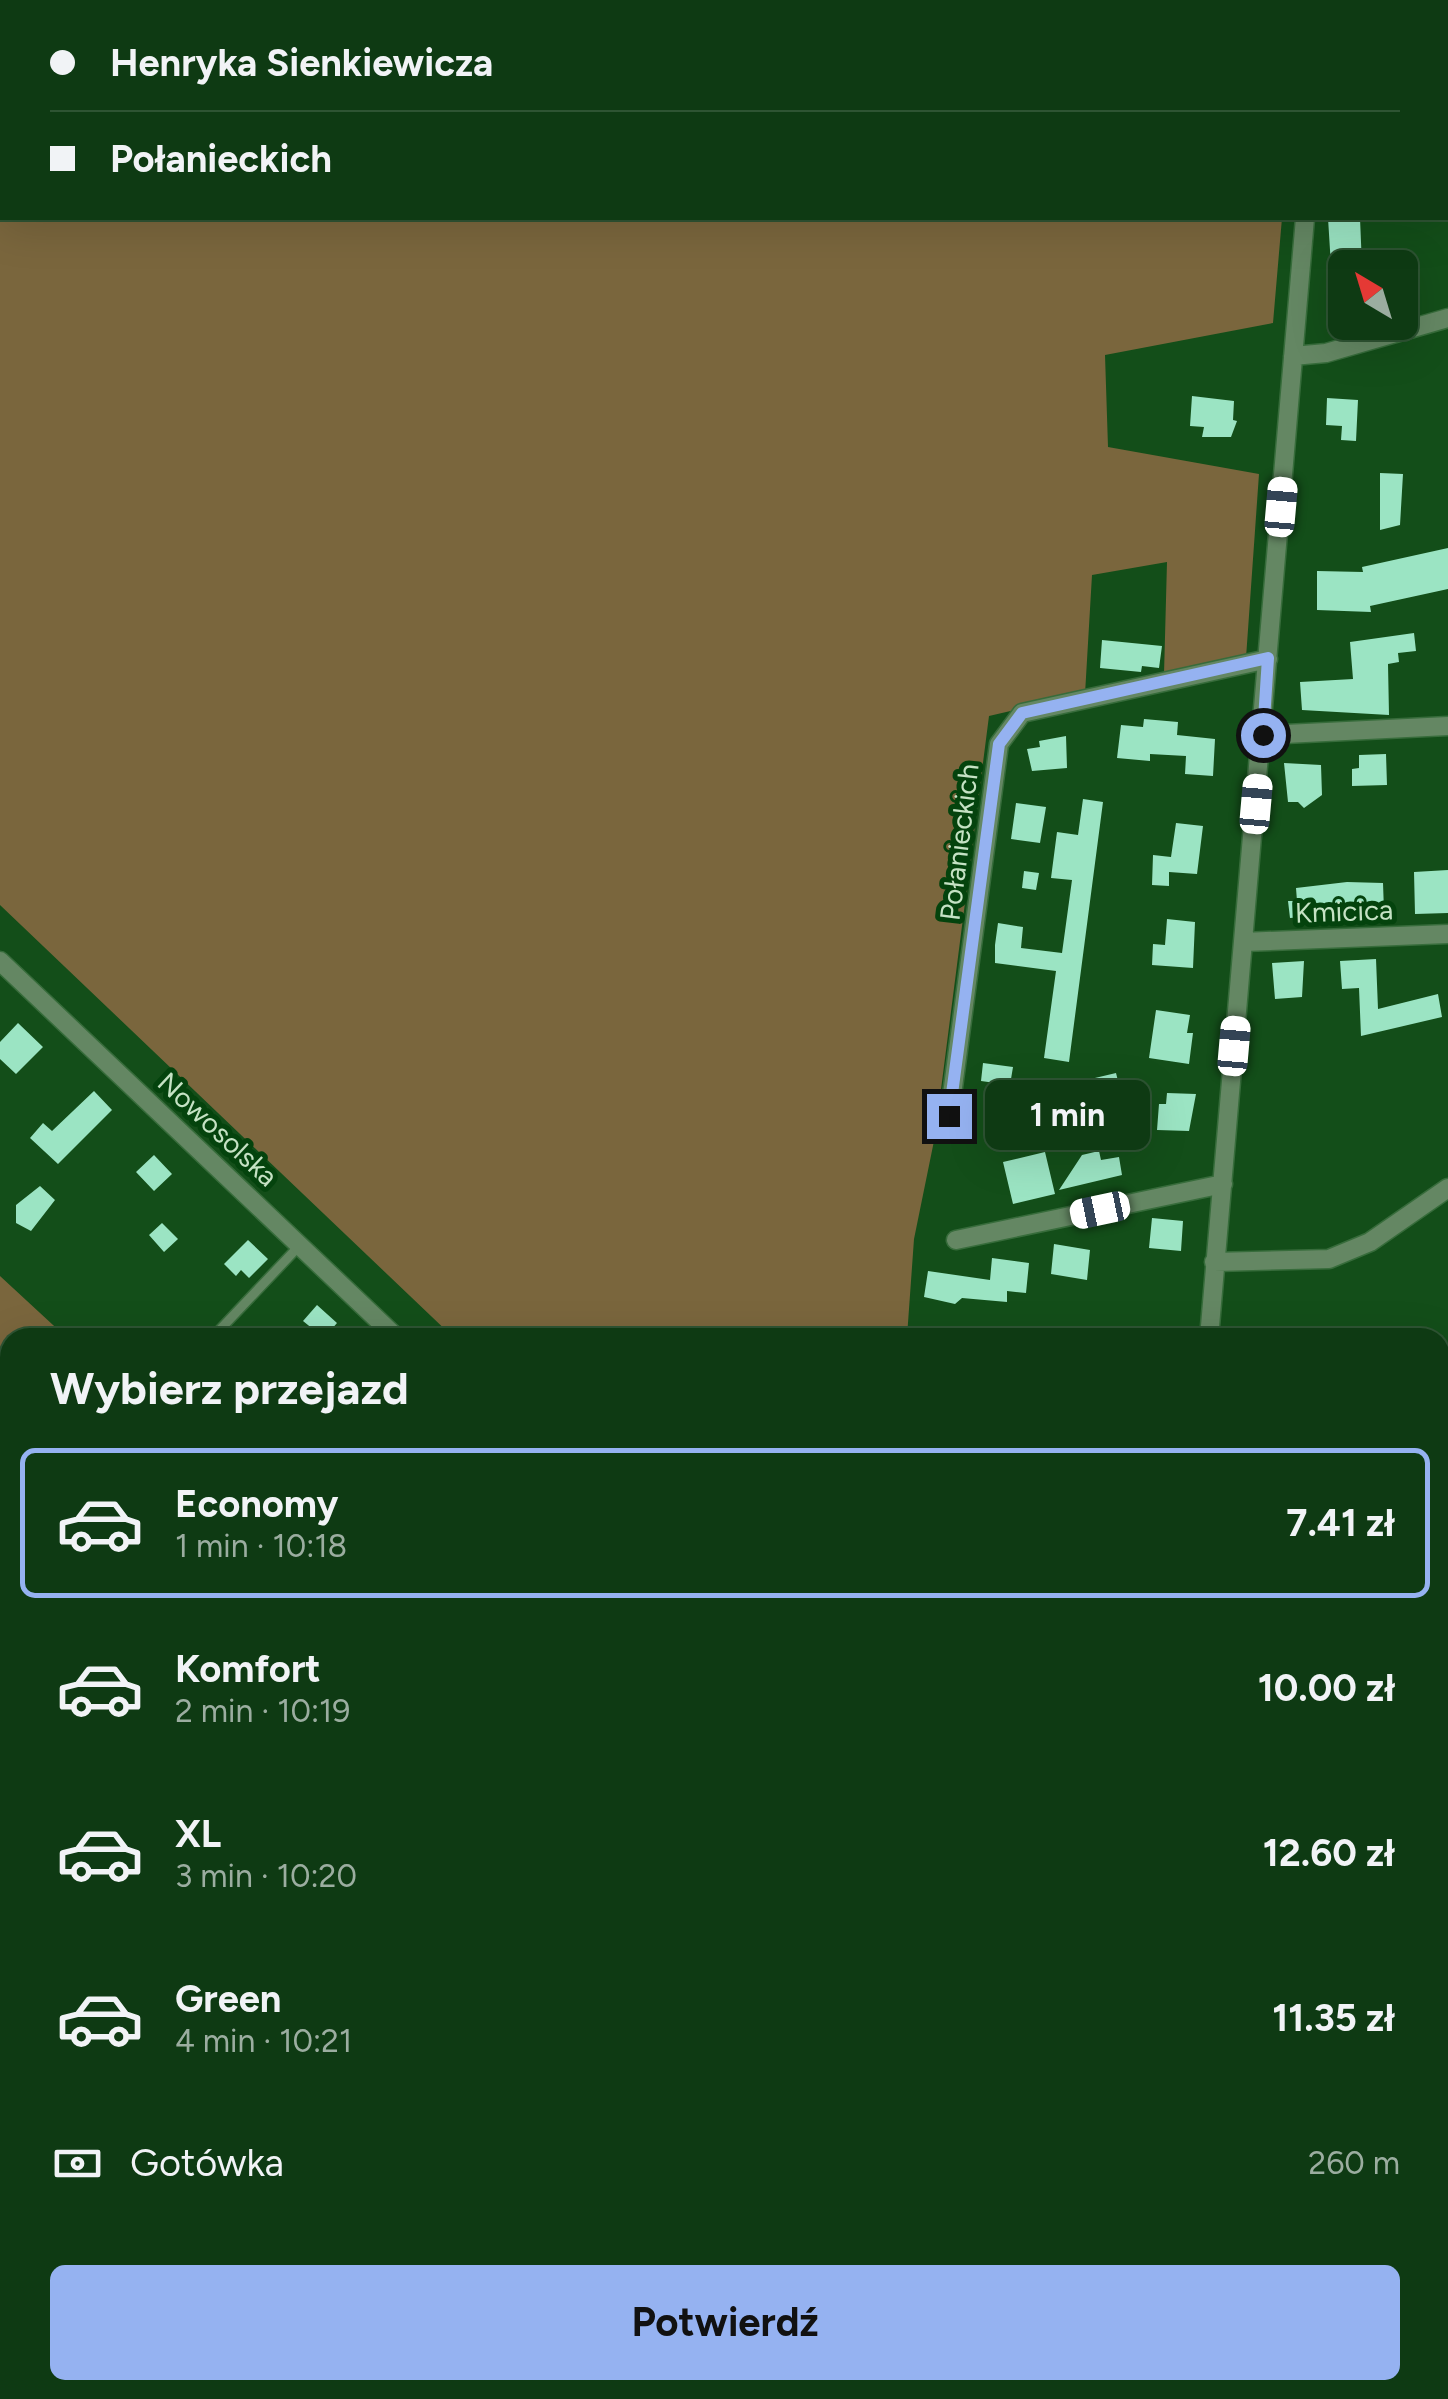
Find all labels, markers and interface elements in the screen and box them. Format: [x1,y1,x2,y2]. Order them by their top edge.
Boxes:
text: Henryka Sienkiewicza [110,40,493,86]
text: Połanieckich [110,136,332,182]
north arrow [1328,250,1418,340]
map controls [1328,250,1418,340]
car [1263,476,1299,538]
route start [1241,713,1286,758]
street label: Połanieckich [933,762,985,922]
car [1238,773,1274,835]
street label: Kmicica [1294,892,1394,930]
car [1216,1015,1252,1077]
street label: Nowosolska [151,1065,285,1193]
callout: 1 min [984,1081,1149,1151]
route end [927,1094,972,1139]
text: 1 min [1030,1096,1105,1134]
car [1068,1189,1132,1231]
text: Wybierz przejazd [50,1361,409,1415]
icon: car [55,1478,145,1568]
text: Economy [175,1481,338,1527]
text: 7.41 zł [1286,1500,1395,1546]
text: 1 min · 10:18 [175,1527,347,1565]
icon: car [55,1643,145,1733]
text: Komfort [175,1646,321,1692]
text: 10.00 zł [1258,1665,1395,1711]
text: 2 min · 10:19 [175,1692,350,1730]
icon: car [55,1808,145,1898]
text: XL [175,1811,221,1857]
text: 12.60 zł [1263,1830,1395,1876]
text: 3 min · 10:20 [175,1857,357,1895]
icon: car [55,1973,145,2063]
text: Green [175,1976,281,2022]
text: 11.35 zł [1272,1995,1395,2041]
text: 4 min · 10:21 [175,2022,352,2060]
icon: cash [50,2136,105,2191]
text: Gotówka [130,2140,284,2186]
text: 260 m [1308,2144,1400,2182]
button: Potwierdź [50,2265,1400,2380]

